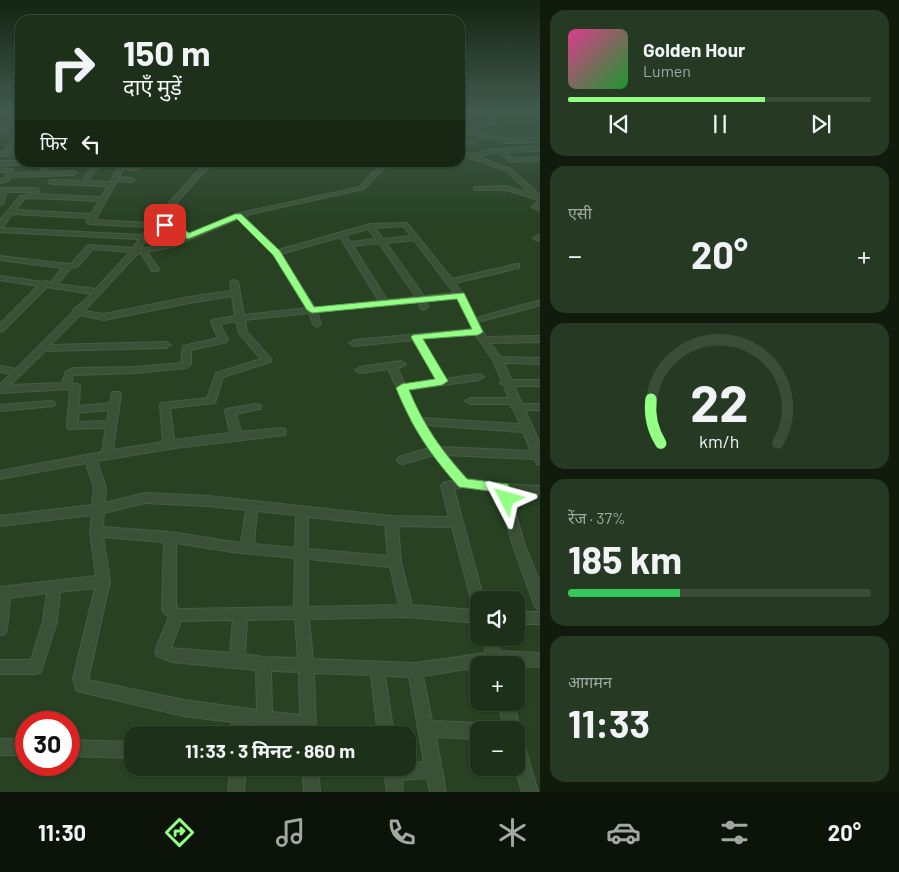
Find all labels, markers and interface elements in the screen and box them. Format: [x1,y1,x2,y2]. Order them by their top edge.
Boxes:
text: 150 m [123,31,210,73]
icon: right [40,35,105,100]
text: Golden Hour [643,38,745,61]
text: Lumen [643,61,691,80]
text: दाएँ मुड़ें [123,73,182,99]
icon: previous [605,110,633,138]
icon: pause [706,110,734,138]
icon: next [807,110,835,138]
icon: left [77,130,105,158]
text: फिर [40,131,67,154]
text: एसी [568,203,592,222]
pin [144,204,186,246]
icon: arrive [151,211,179,239]
text: 20° [691,231,748,277]
text: − [568,238,582,272]
text: + [857,238,871,272]
text: 22 [690,370,749,432]
text: km/h [699,430,740,452]
position arrow [480,472,532,524]
text: रेंज · 37% [568,508,626,527]
text: 185 km [568,536,682,582]
map controls [470,591,525,776]
button: sound [470,591,525,646]
button: + [470,656,525,711]
text: आगमन [568,672,612,691]
text: 11:33 [568,700,650,746]
speed limit sign: 30 [15,711,80,776]
button: − [470,721,525,776]
text: 11:33 · 3 मिनट · 860 m [185,739,355,762]
icon: directions [162,815,197,850]
icon: music [273,815,308,850]
icon: phone [384,815,419,850]
icon: climate [495,815,530,850]
icon: car [606,815,641,850]
icon: filters [717,815,752,850]
text: 11:30 [38,819,86,845]
text: 20° [828,819,861,845]

